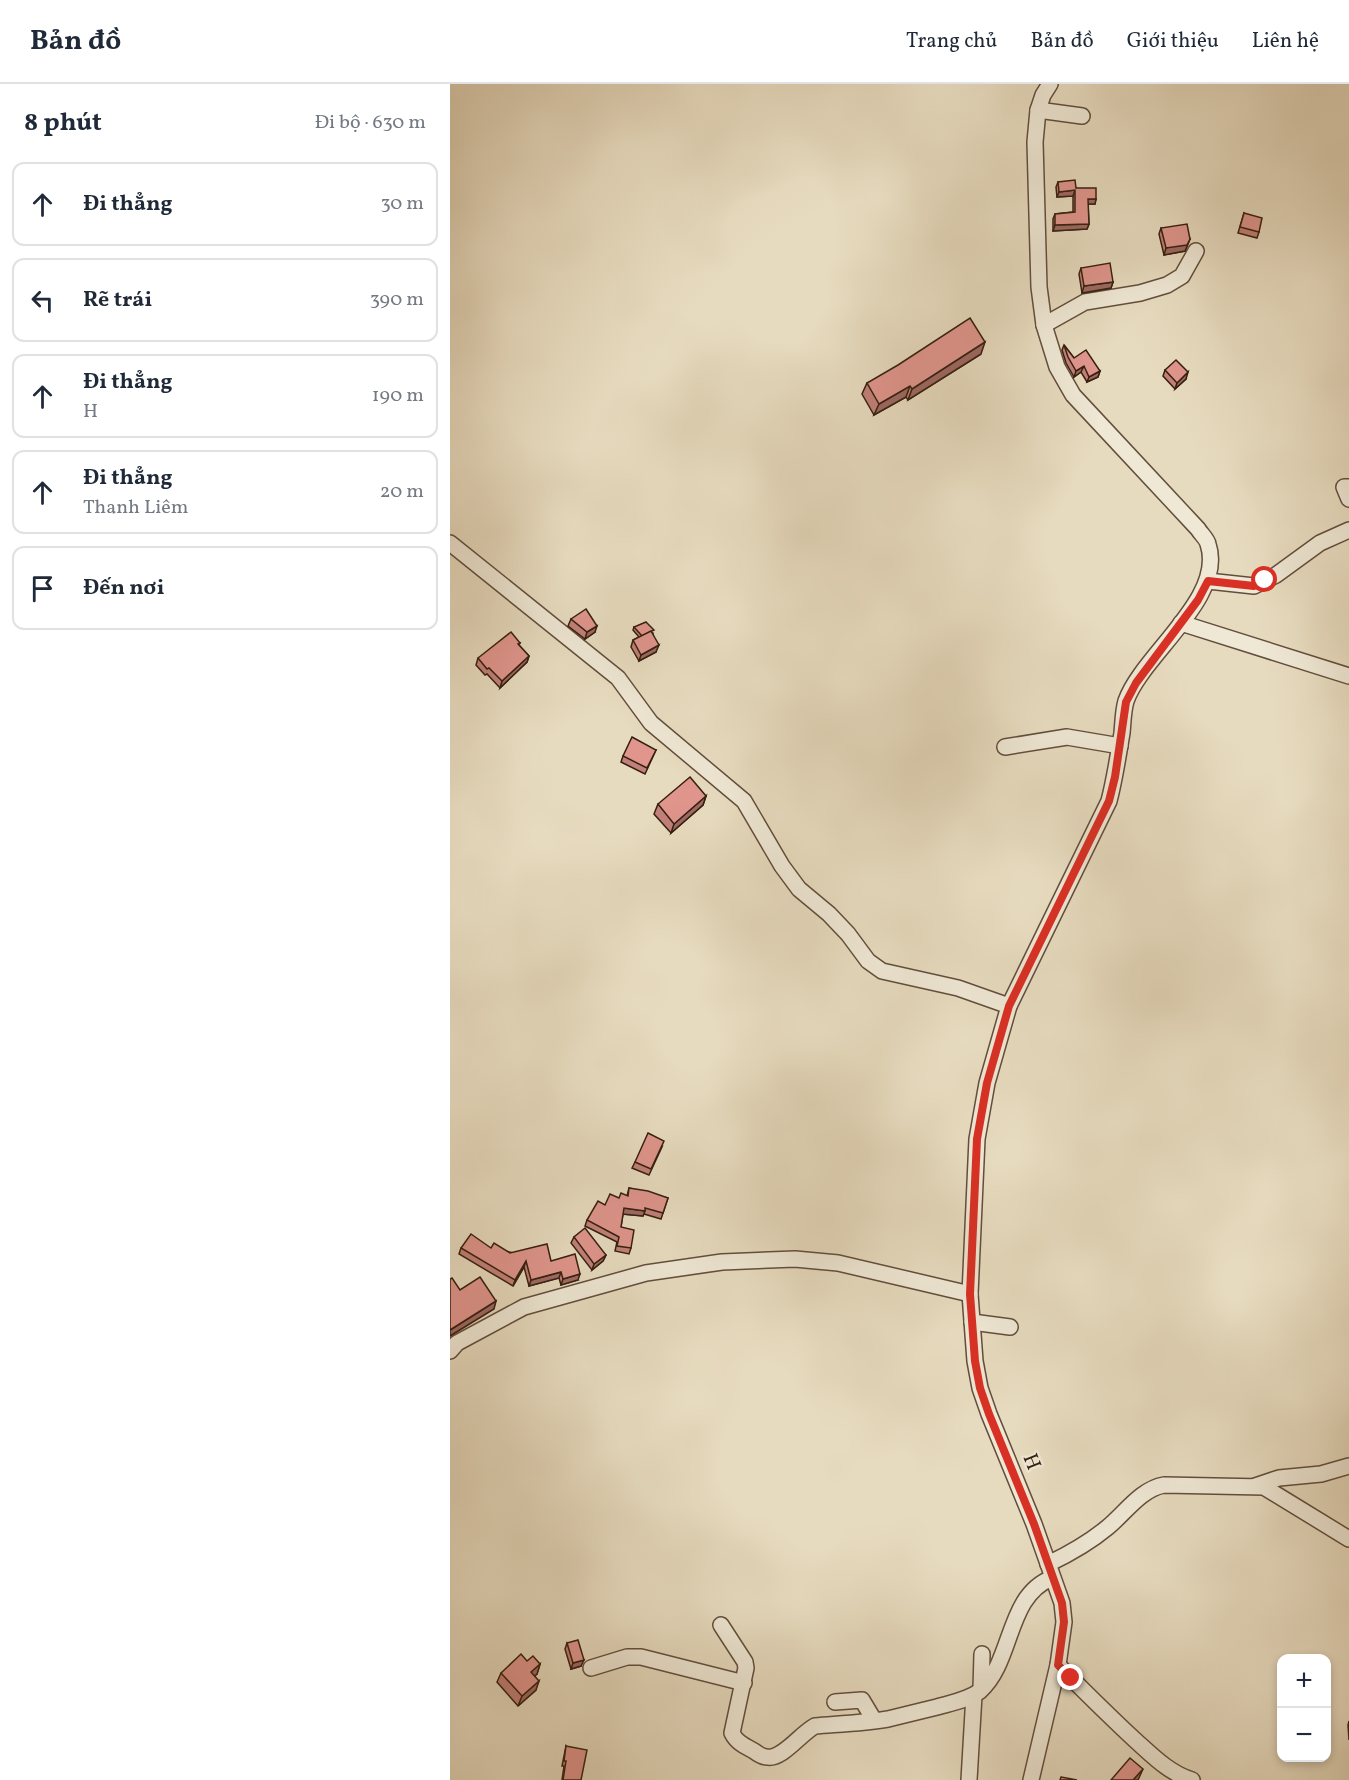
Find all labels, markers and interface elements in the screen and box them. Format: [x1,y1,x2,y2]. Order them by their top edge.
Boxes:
text: Bản đồ [30,22,121,61]
text: Trang chủ [906,27,997,56]
text: Bản đồ [1030,27,1094,56]
text: Giới thiệu [1127,27,1219,56]
text: Liên hệ [1252,27,1319,56]
text: 8 phút [24,105,102,141]
text: Đi bộ · 630 m [314,109,426,137]
icon: ahead [26,188,59,221]
text: Đi thẳng [83,189,173,220]
text: 30 m [380,190,424,218]
icon: left [26,284,59,317]
text: Rẽ trái [83,285,152,316]
text: 390 m [370,286,424,314]
text: Đi thẳng [83,367,173,398]
icon: ahead [26,380,59,413]
text: 190 m [372,382,424,410]
text: H [83,398,98,426]
text: Đi thẳng [83,463,173,494]
icon: ahead [26,476,59,509]
text: 20 m [380,478,424,506]
text: Thanh Liêm [83,494,188,522]
route start [1251,566,1277,592]
icon: arrive [26,572,59,605]
text: Đến nơi [83,573,165,604]
street label: H [1015,1449,1047,1475]
map controls [1277,1654,1331,1762]
button: + [1277,1654,1331,1708]
route end [1057,1664,1083,1690]
button: − [1277,1708,1331,1762]

